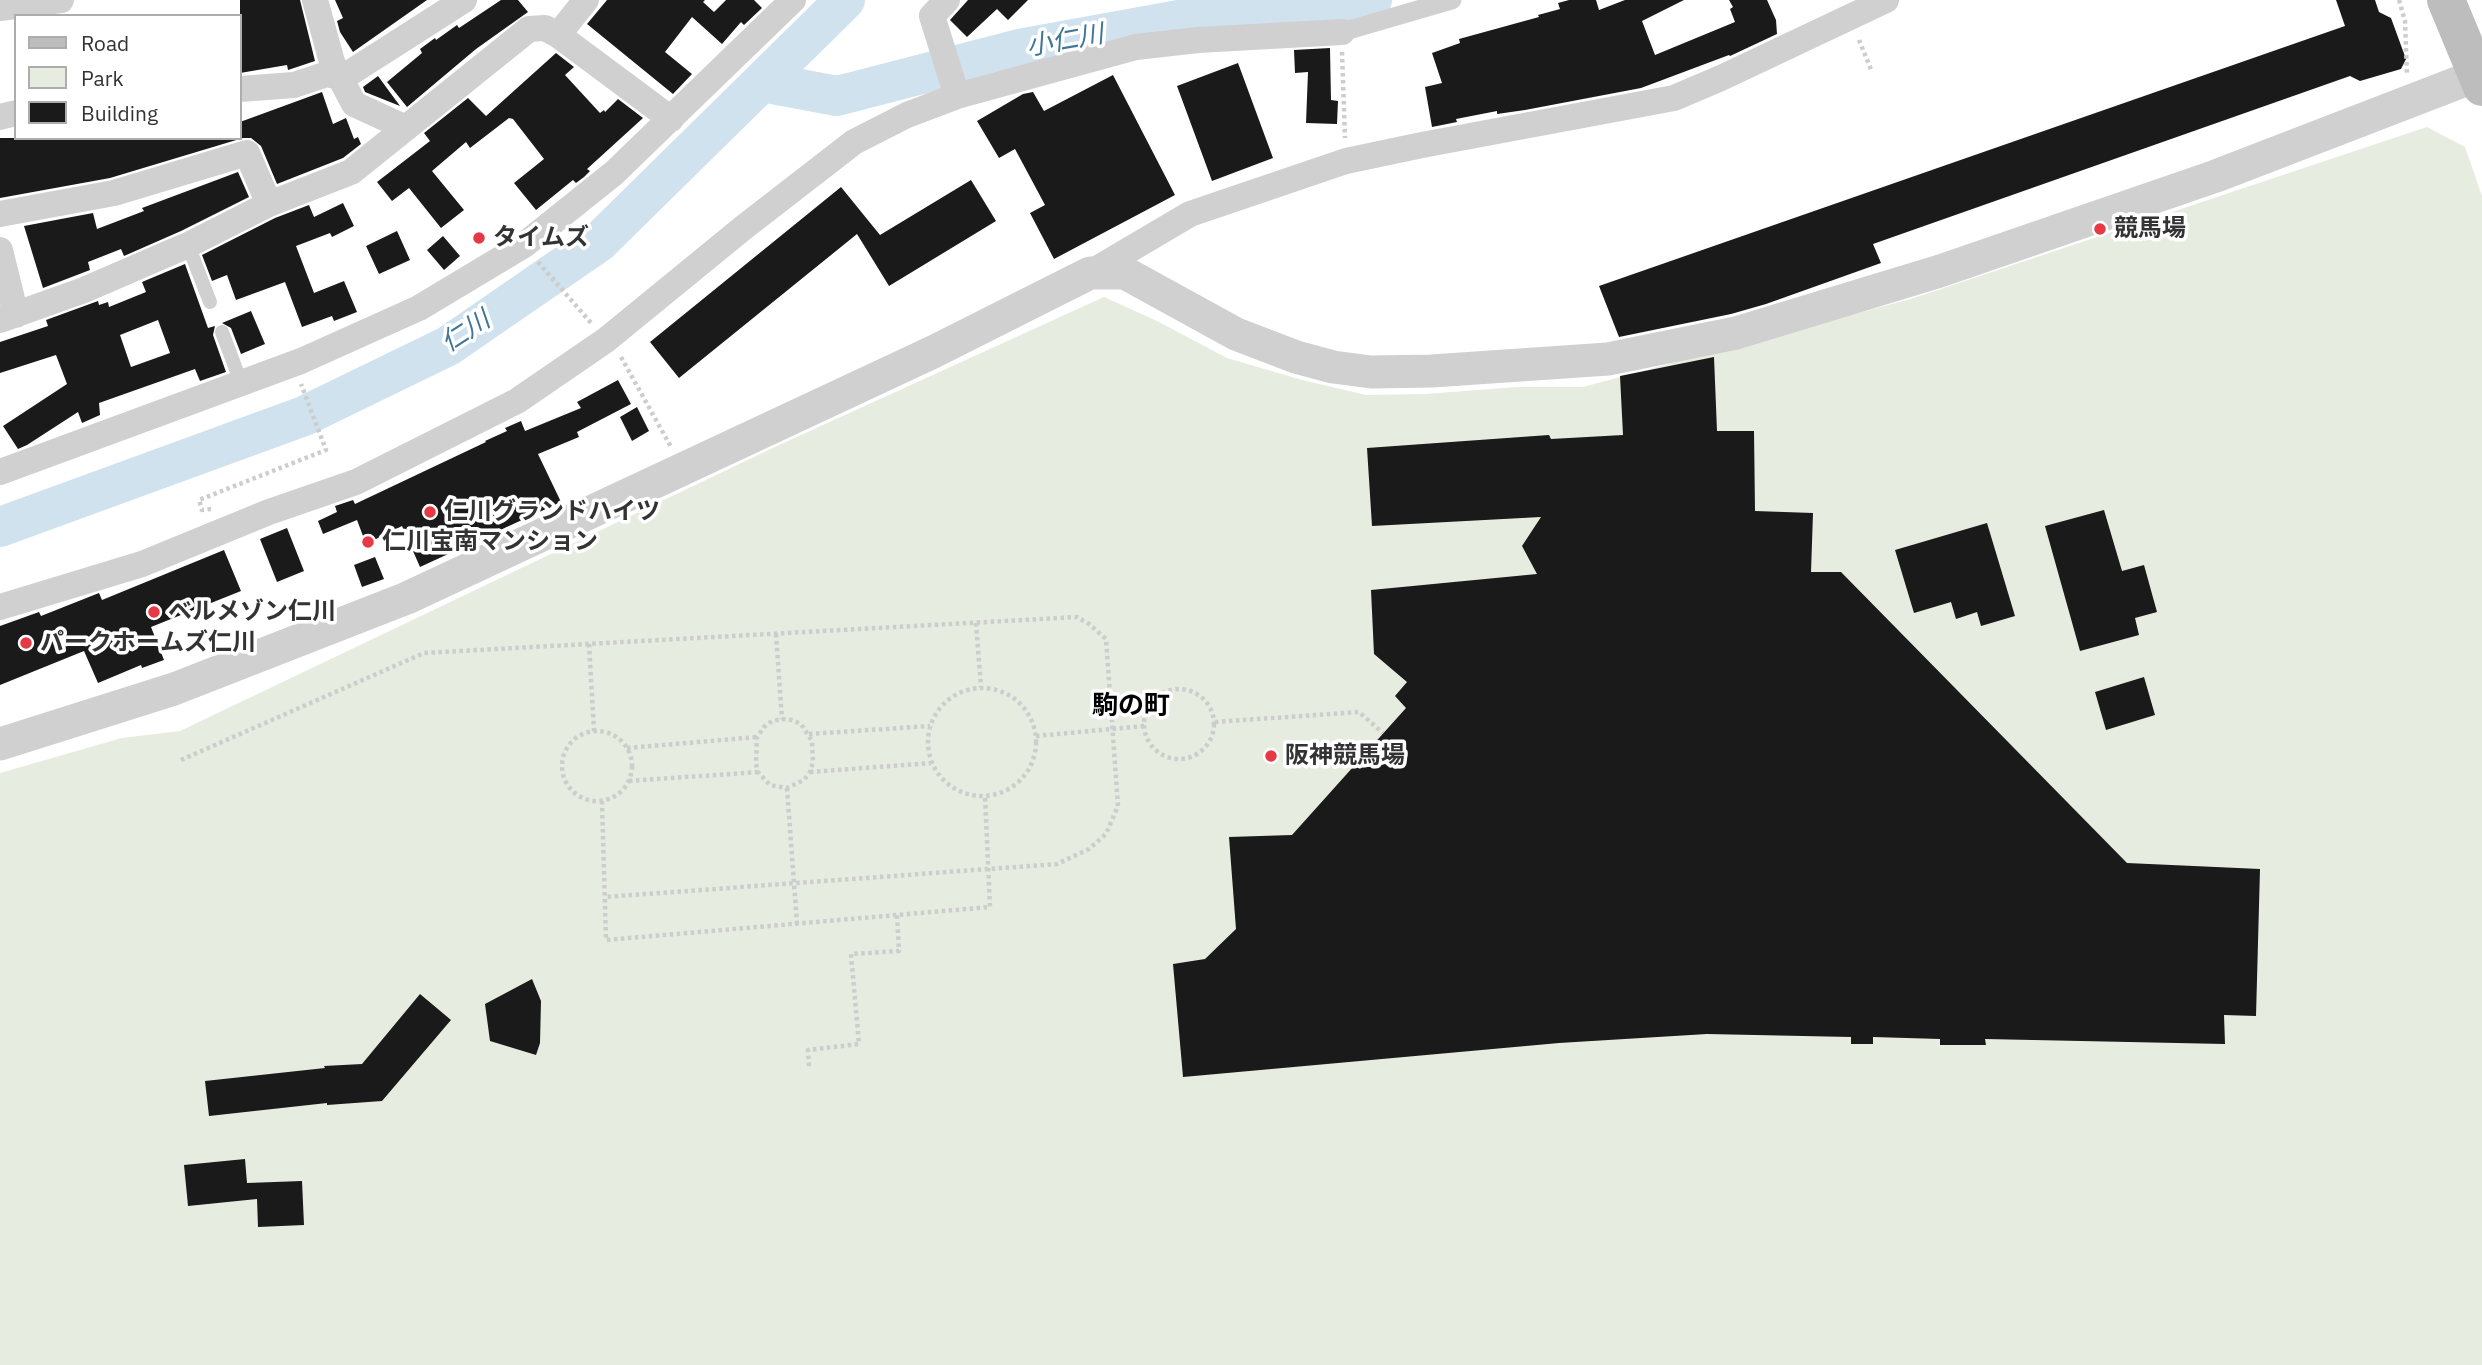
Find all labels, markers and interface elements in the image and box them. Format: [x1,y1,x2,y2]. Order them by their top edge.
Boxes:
legend [14,14,242,140]
water label: 小仁川 [1024,19,1106,63]
text: Road [81,29,129,57]
text: Park [81,64,124,92]
text: Building [81,99,158,127]
place label: 競馬場 [2114,215,2186,243]
marker: 競馬場 [2092,221,2108,237]
place label: タイムズ [493,224,589,252]
marker: タイムズ [471,230,487,246]
water label: 仁川 [436,305,496,359]
place label: 仁川グランドハイツ [444,498,660,526]
marker: 仁川グランドハイツ [422,504,438,520]
place label: 仁川宝南マンション [382,528,598,556]
marker: 仁川宝南マンション [360,534,376,550]
place label: ベルメゾン仁川 [168,598,336,626]
marker: ベルメゾン仁川 [146,604,162,620]
place label: パークホームズ仁川 [40,629,256,657]
marker: パークホームズ仁川 [18,635,34,651]
district label: 駒の町 [1092,690,1170,722]
place label: 阪神競馬場 [1285,742,1405,770]
marker: 阪神競馬場 [1263,748,1279,764]

